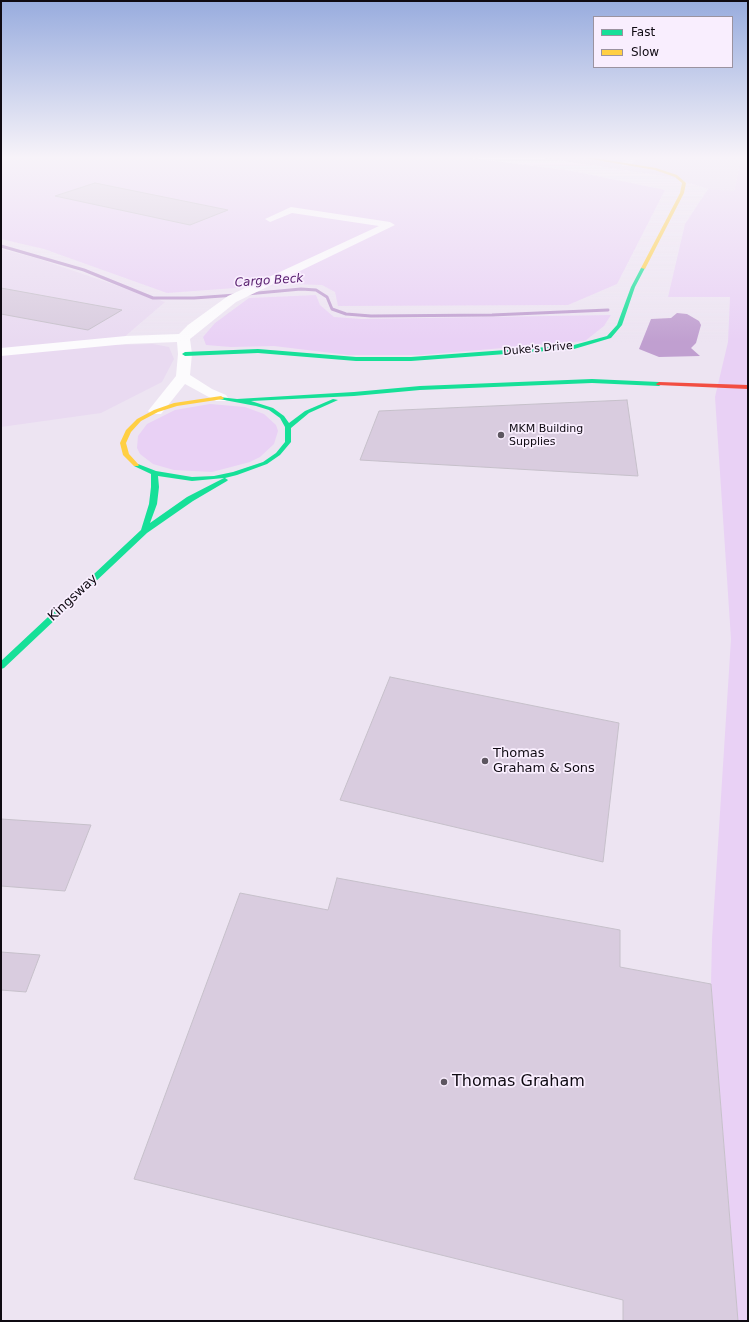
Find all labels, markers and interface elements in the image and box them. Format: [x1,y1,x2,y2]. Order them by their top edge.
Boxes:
legend [593,16,733,68]
text: Fast [631,25,655,39]
text: Slow [631,45,659,59]
water label: Cargo Beck [234,271,304,291]
street label: Duke's Drive [503,339,573,359]
place label: MKM Building Supplies [509,422,583,448]
marker: MKM Building Supplies [496,430,506,440]
street label: Kingsway [45,571,101,625]
place label: Thomas Graham & Sons [493,746,595,777]
marker: Thomas Graham & Sons [480,756,490,766]
place label: Thomas Graham [452,1072,585,1092]
marker: Thomas Graham [439,1077,449,1087]

